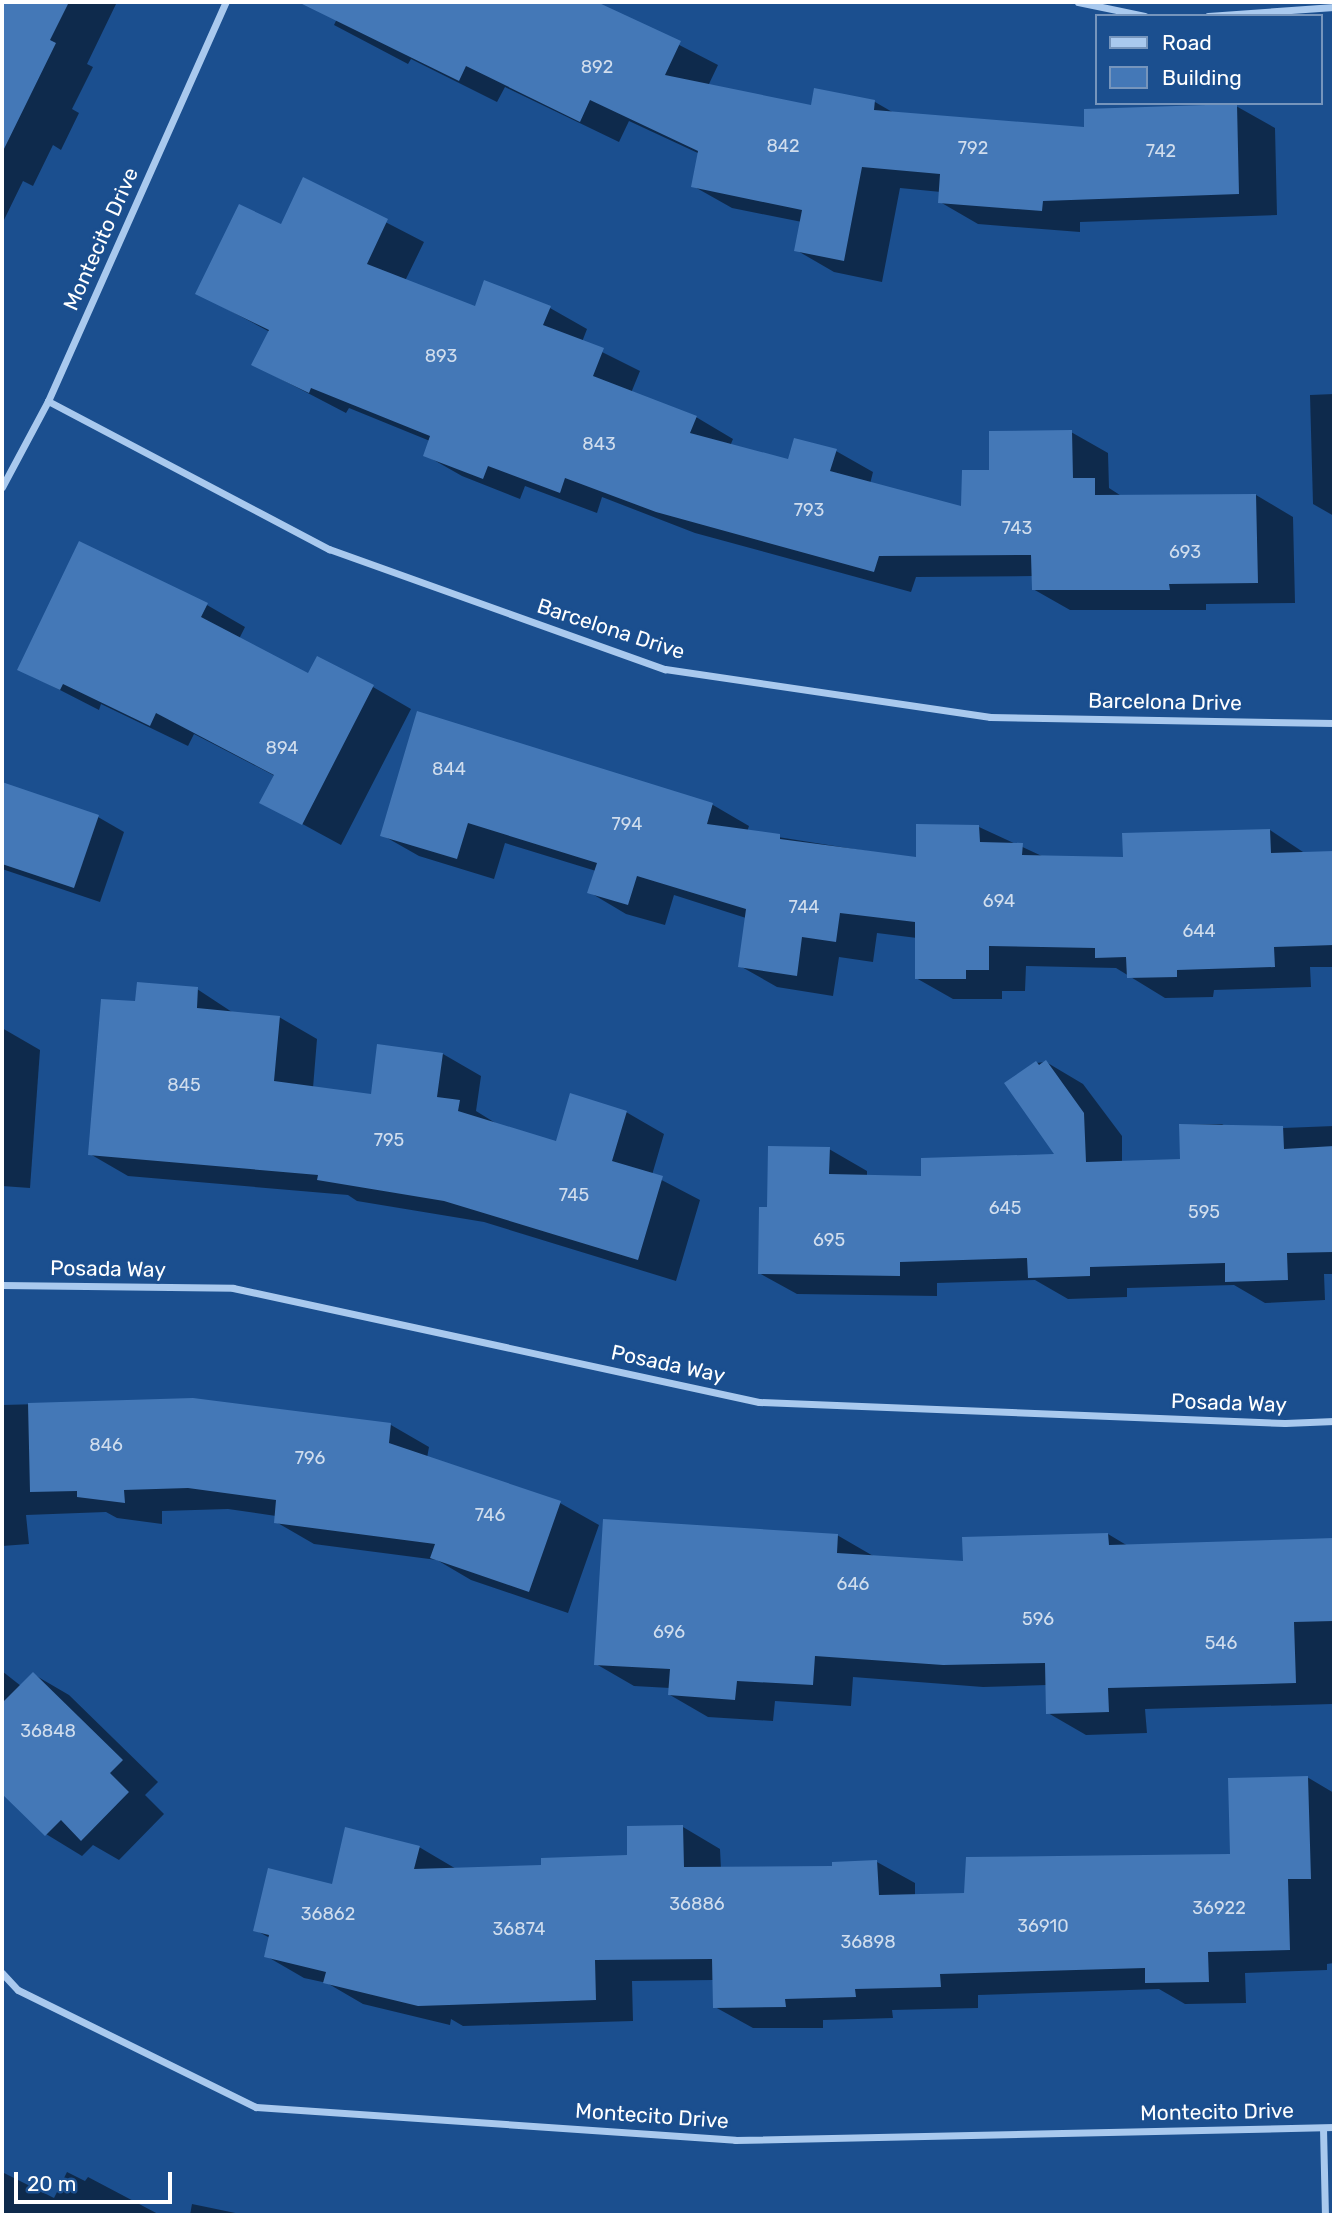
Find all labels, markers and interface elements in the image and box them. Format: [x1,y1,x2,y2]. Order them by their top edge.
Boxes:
legend [1094,14,1322,105]
text: Road [1162,30,1212,55]
house number: 892 [581,56,613,78]
text: Building [1162,65,1242,90]
house number: 842 [766,135,800,157]
house number: 792 [958,137,988,159]
house number: 742 [1146,140,1176,162]
street label: Montecito Drive [58,164,144,314]
house number: 893 [425,345,457,367]
house number: 843 [582,433,616,455]
house number: 793 [794,499,824,521]
house number: 743 [1002,517,1032,539]
house number: 693 [1169,541,1201,563]
street label: Barcelona Drive [534,593,688,665]
street label: Barcelona Drive [1088,688,1242,716]
house number: 894 [265,737,299,759]
house number: 844 [432,758,466,780]
house number: 794 [612,813,642,835]
house number: 694 [983,890,1015,912]
house number: 744 [789,896,819,918]
house number: 644 [1182,920,1216,942]
house number: 845 [167,1074,201,1096]
house number: 795 [374,1129,404,1151]
house number: 745 [559,1184,589,1206]
house number: 645 [989,1197,1021,1219]
house number: 595 [1188,1201,1220,1223]
house number: 695 [813,1229,845,1251]
street label: Posada Way [50,1255,166,1283]
street label: Posada Way [609,1340,727,1388]
street label: Posada Way [1170,1388,1288,1418]
house number: 846 [89,1434,123,1456]
house number: 796 [295,1447,325,1469]
house number: 746 [475,1504,505,1526]
house number: 646 [837,1573,869,1595]
house number: 596 [1022,1608,1054,1630]
house number: 696 [653,1621,685,1643]
house number: 546 [1205,1632,1237,1654]
house number: 36848 [20,1720,76,1742]
house number: 36886 [669,1893,725,1915]
house number: 36922 [1192,1897,1246,1919]
house number: 36862 [301,1903,355,1925]
house number: 36910 [1017,1915,1069,1937]
house number: 36874 [493,1918,545,1940]
house number: 36898 [840,1931,896,1953]
street label: Montecito Drive [574,2098,730,2134]
street label: Montecito Drive [1140,2098,1294,2126]
scale bar [18,2158,175,2202]
text: 20 m [27,2171,76,2196]

